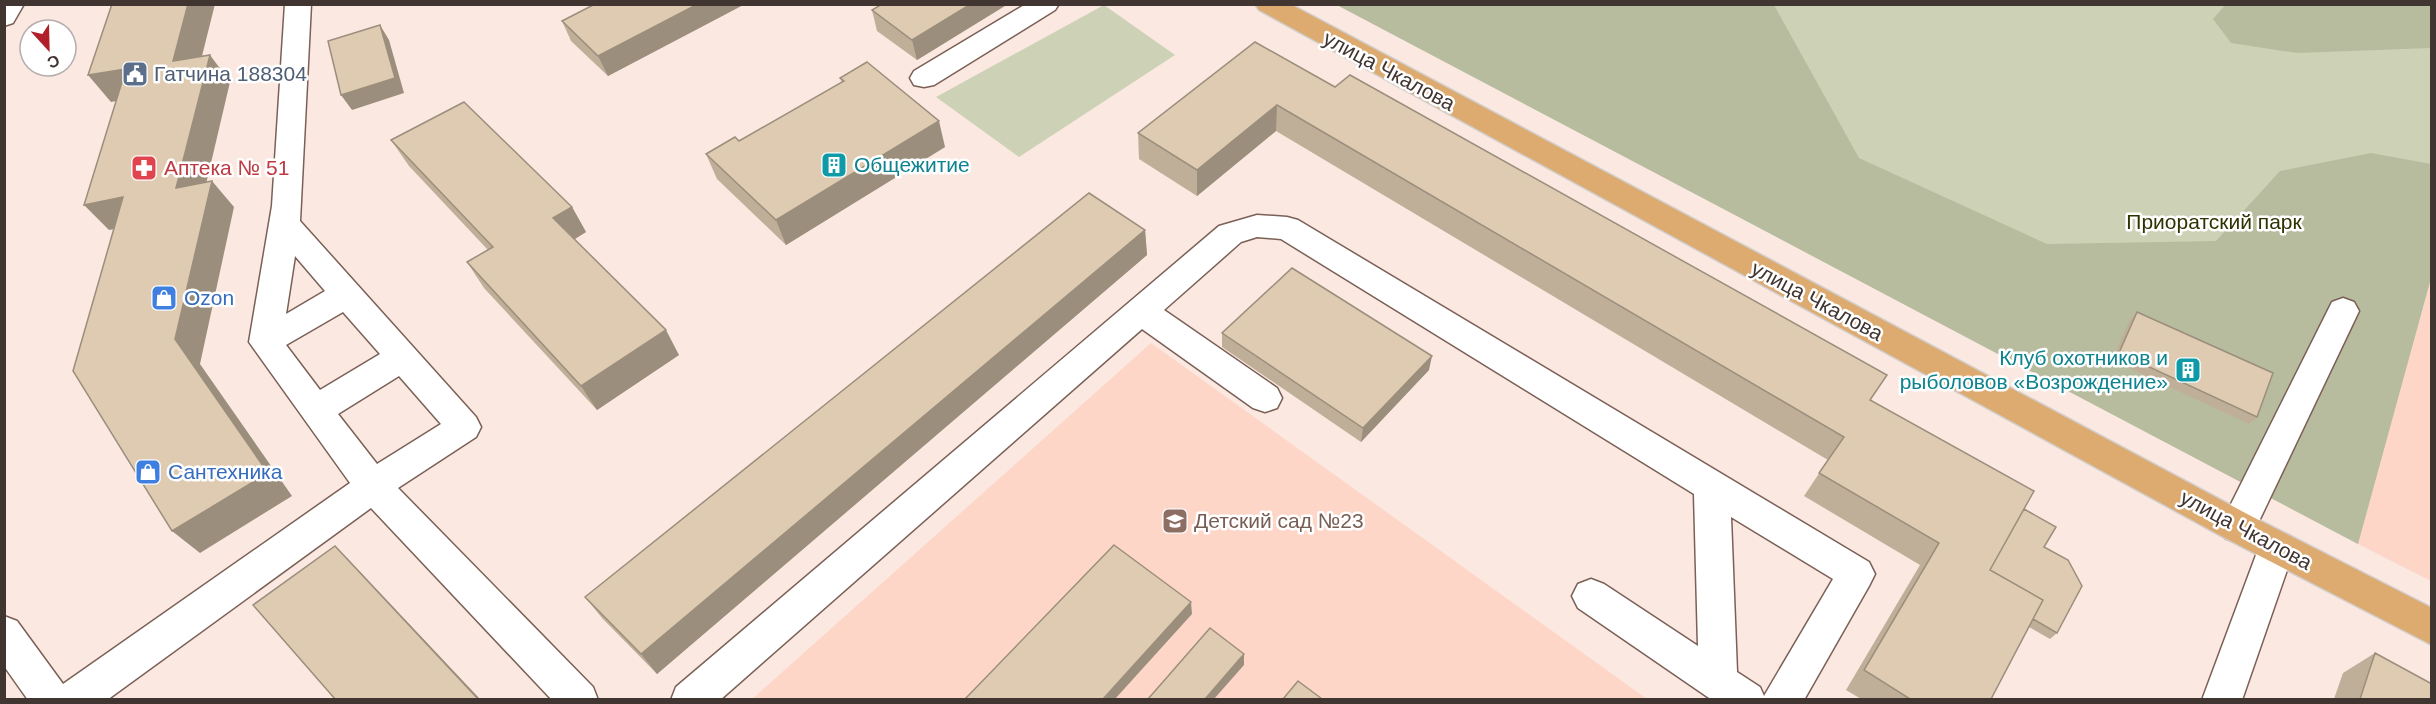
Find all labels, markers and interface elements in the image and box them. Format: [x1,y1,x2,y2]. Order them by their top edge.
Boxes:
north arrow [18,18,78,78]
street label: улица Чкалова [1320,26,1459,115]
text: С [44,51,62,72]
public building icon: Гатчина 188304 [120,59,150,89]
place label: Гатчина 188304 [154,62,307,85]
building icon: Общежитие [819,150,849,180]
pharmacy icon: Аптека № 51 [129,153,159,183]
place label: Общежитие [854,153,970,176]
place label: Аптека № 51 [164,156,289,179]
park label: Приоратский парк [2126,210,2302,233]
street label: улица Чкалова [1748,256,1887,345]
shop icon: Ozon [149,283,179,313]
place label: Ozon [184,286,234,309]
place label: Клуб охотников и рыболовов «Возрождение» [1900,346,2168,393]
building icon: Клуб охотников и рыболовов «Возрождение» [2173,355,2203,385]
shop icon: Сантехника [133,457,163,487]
place label: Сантехника [168,460,283,483]
street label: улица Чкалова [2177,485,2316,574]
school or university icon: Детский сад №23 [1160,506,1190,536]
place label: Детский сад №23 [1194,509,1364,532]

